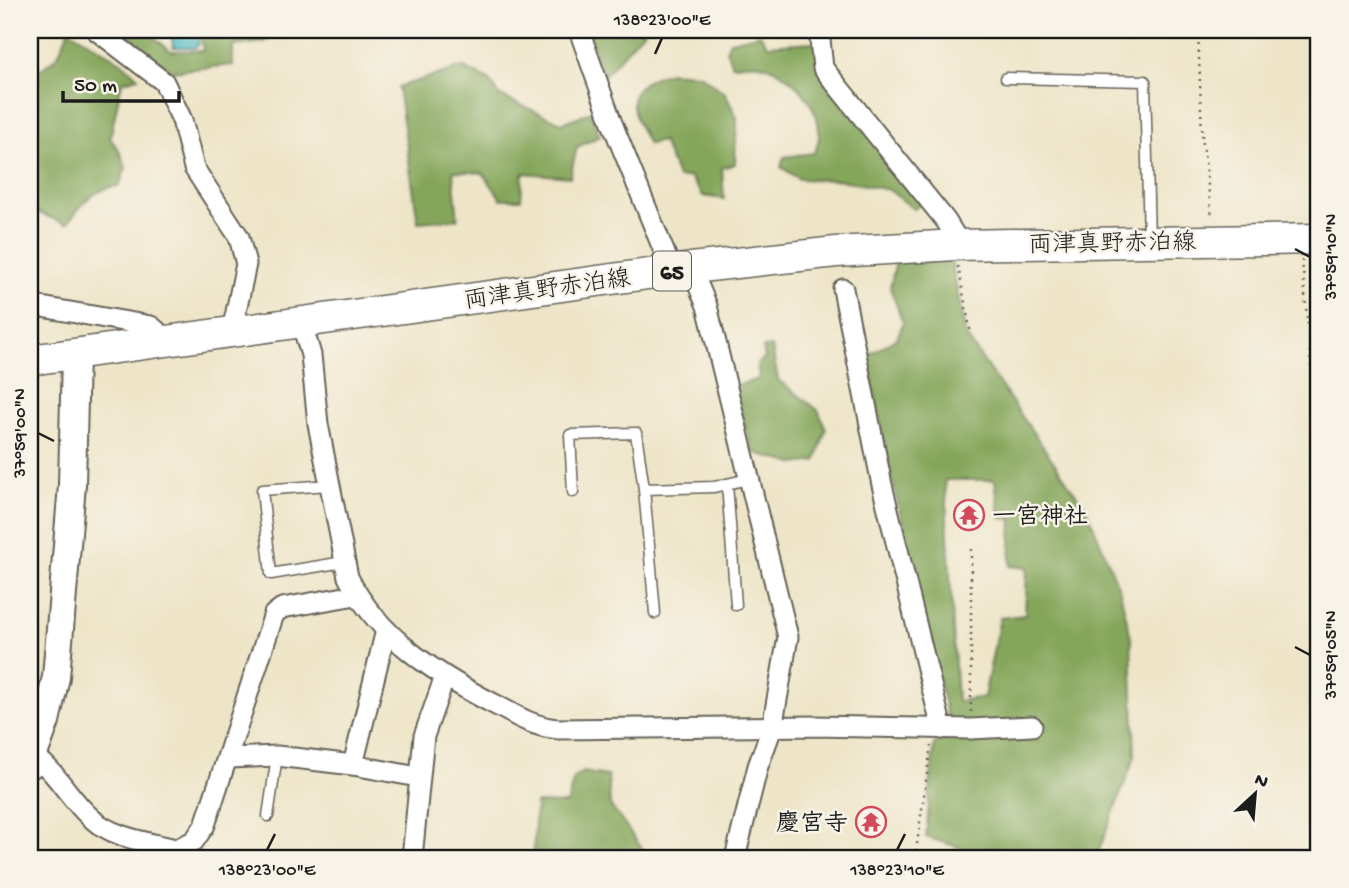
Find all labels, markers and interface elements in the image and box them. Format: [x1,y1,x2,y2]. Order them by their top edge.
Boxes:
text: 138°23'00"E [613,11,711,32]
scale bar [63,60,178,104]
text: 50 m [74,75,117,100]
text: 37°59'10"N [1322,214,1343,301]
street label: 両津真野赤泊線 [1028,229,1196,261]
road number: 65 [653,252,691,290]
street label: 両津真野赤泊線 [462,264,633,318]
text: 37°59'00"N [11,388,32,479]
temple icon: 一宮神社 [952,498,986,532]
place label: 一宮神社 [992,503,1088,533]
text: 37°59'05"N [1322,611,1343,700]
north arrow [1220,758,1290,828]
text: N [1250,769,1272,795]
temple icon: 慶宮寺 [854,805,888,839]
place label: 慶宮寺 [776,810,848,840]
text: 138°23'00"E [218,861,316,882]
text: 138°23'10"E [849,861,945,882]

